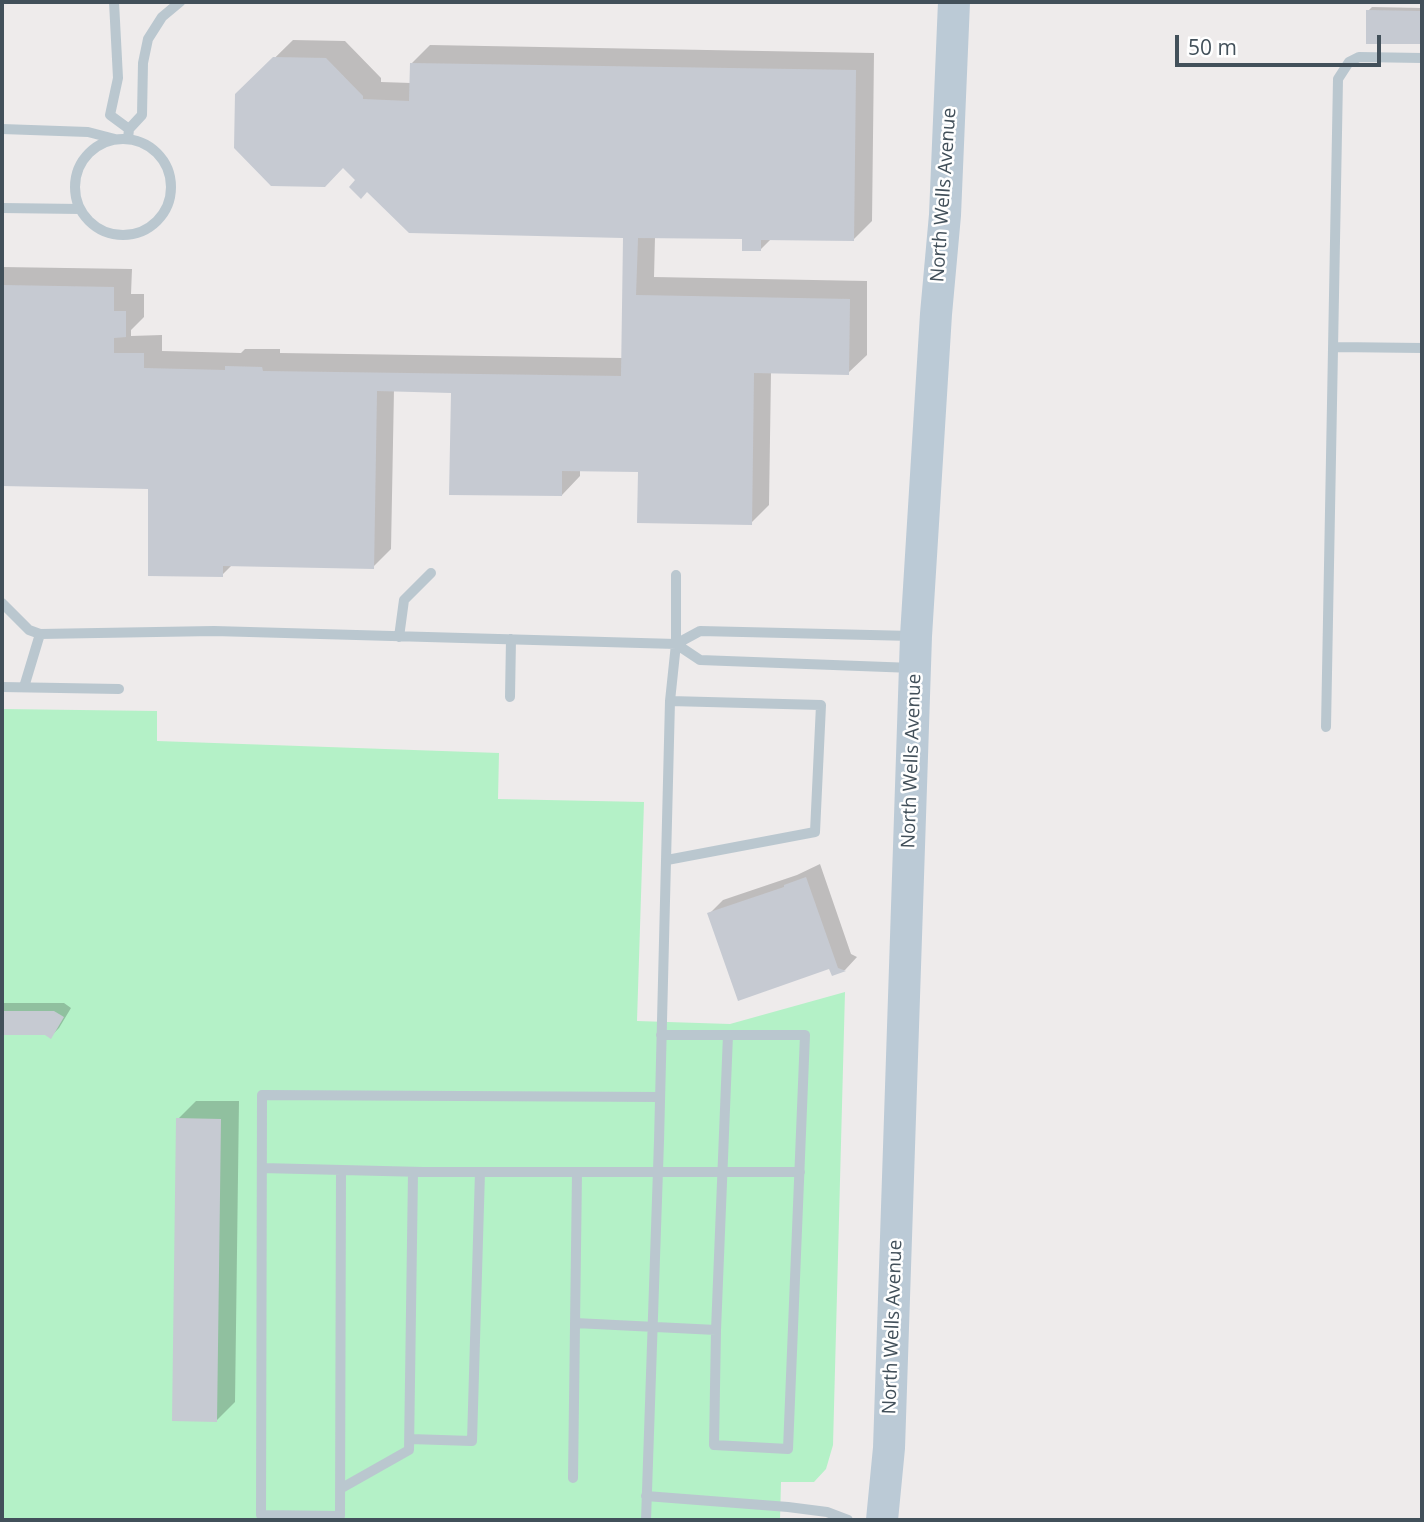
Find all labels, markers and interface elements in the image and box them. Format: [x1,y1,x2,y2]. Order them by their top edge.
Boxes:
scale bar [1179,21,1386,65]
text: 50 m [1188,33,1237,61]
street label: North Wells Avenue [927,107,961,283]
street label: North Wells Avenue [898,673,926,849]
street label: North Wells Avenue [879,1239,907,1415]

